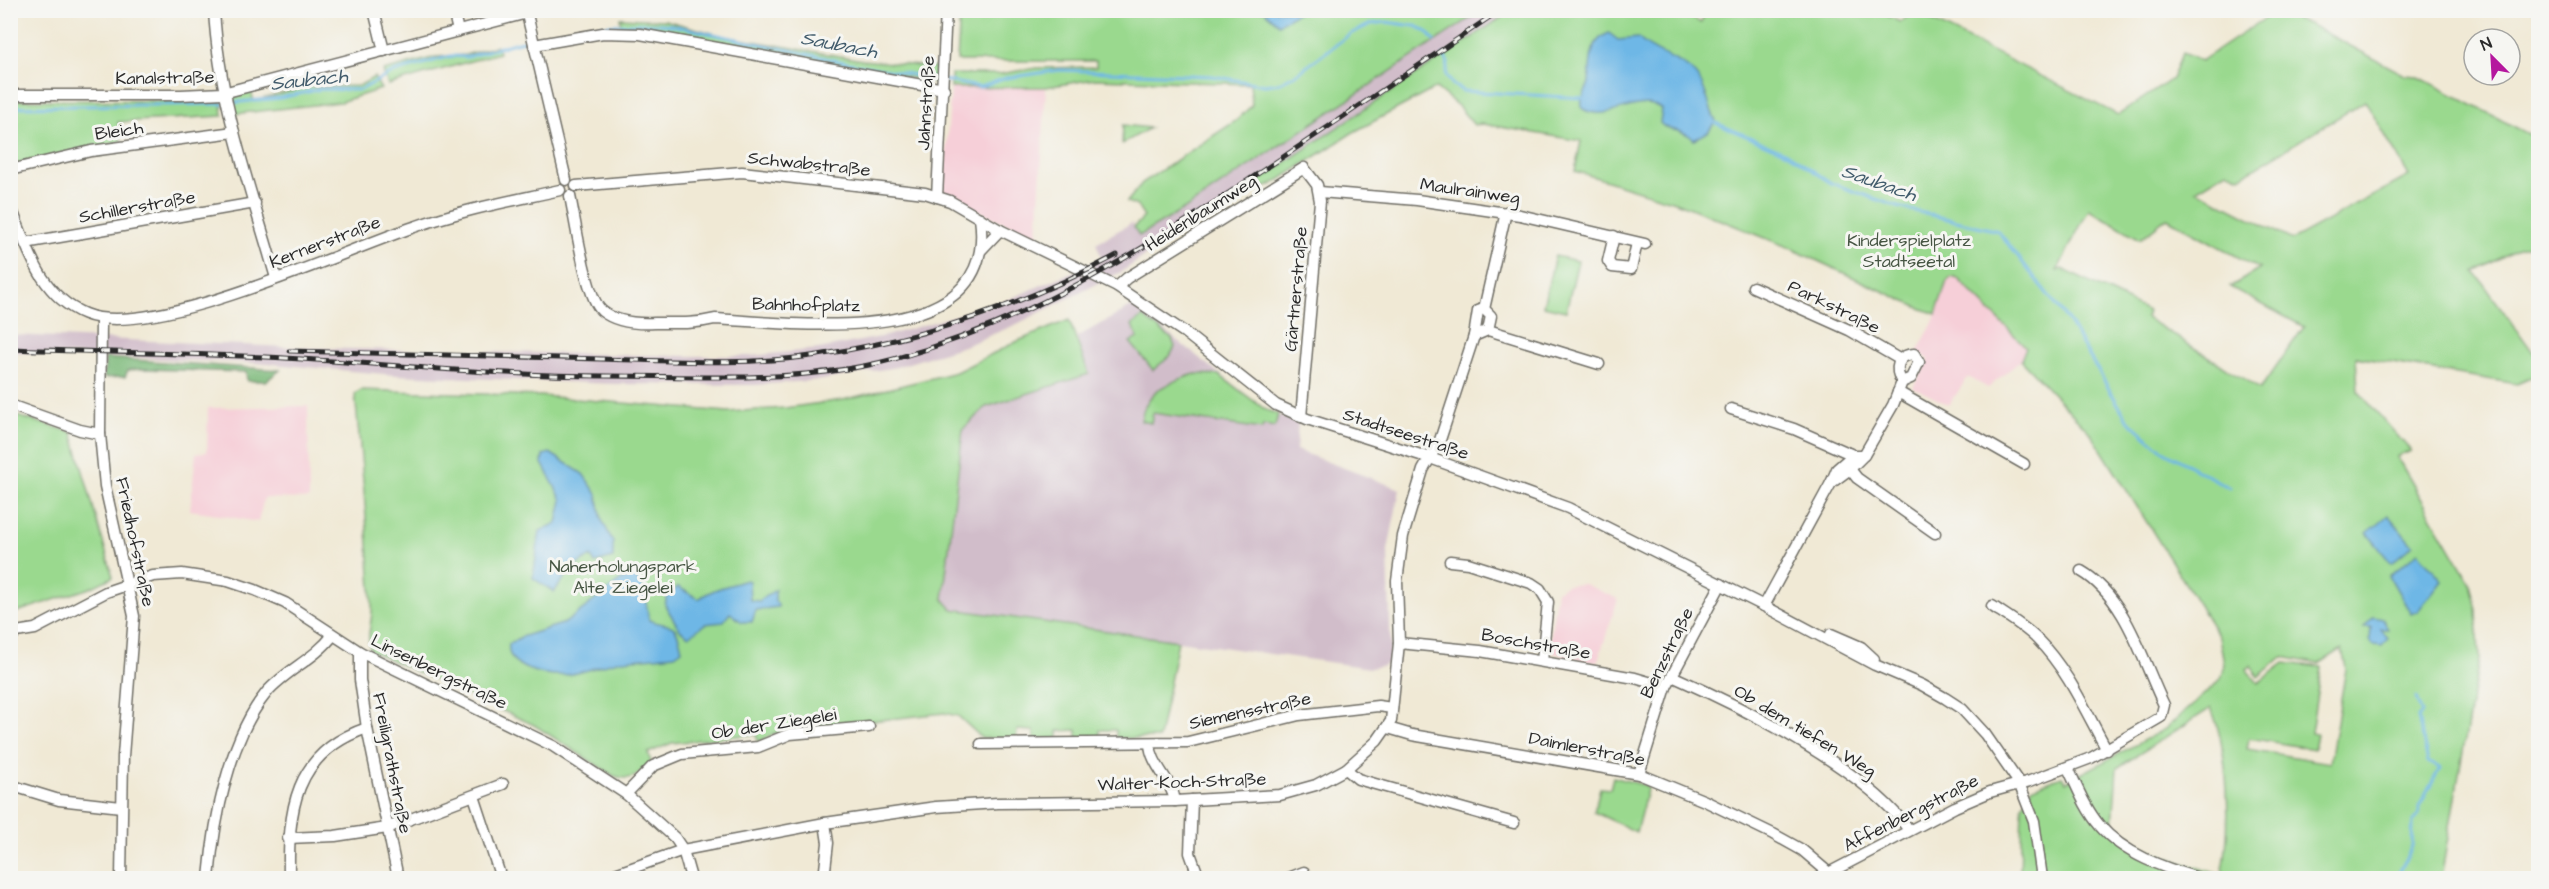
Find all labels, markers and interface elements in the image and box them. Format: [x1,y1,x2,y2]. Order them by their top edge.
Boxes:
water label: Saubach [798,24,881,66]
north arrow [2462,27,2522,87]
text: N [2477,32,2495,56]
street label: Jahnstraße [911,55,941,151]
water label: Saubach [269,62,350,98]
street label: Kanalstraße [115,65,215,91]
street label: Bleich [93,115,145,147]
street label: Schwabstraße [746,145,872,183]
water label: Saubach [1838,157,1921,209]
street label: Heidenbaumweg [1140,169,1262,258]
street label: Maulrainweg [1418,172,1521,211]
street label: Schillerstraße [77,184,197,230]
street label: Kernerstraße [266,209,384,275]
street label: Gärtnerstraße [1278,225,1314,353]
park label: Kinderspielplatz Stadtseetal [1847,228,1971,274]
street label: Parkstraße [1784,274,1884,340]
street label: Bahnhofplatz [752,292,860,318]
street label: Stadtseestraße [1340,402,1472,466]
street label: Friedhofstraße [109,475,161,609]
park label: Naherholungspark Alte Ziegelei [549,554,697,601]
street label: Benzstraße [1634,603,1700,703]
street label: Boschstraße [1480,622,1593,666]
street label: Linsenbergstraße [366,628,512,717]
street label: Ob dem tiefen Weg [1729,679,1881,784]
street label: Siemensstraße [1187,686,1313,736]
street label: Freiligrathstraße [365,690,418,836]
street label: Ob der Ziegelei [710,702,839,747]
street label: Daimlerstraße [1527,725,1648,773]
street label: Walter-Koch-Straße [1097,767,1267,797]
street label: Affenbergstraße [1839,768,1984,859]

